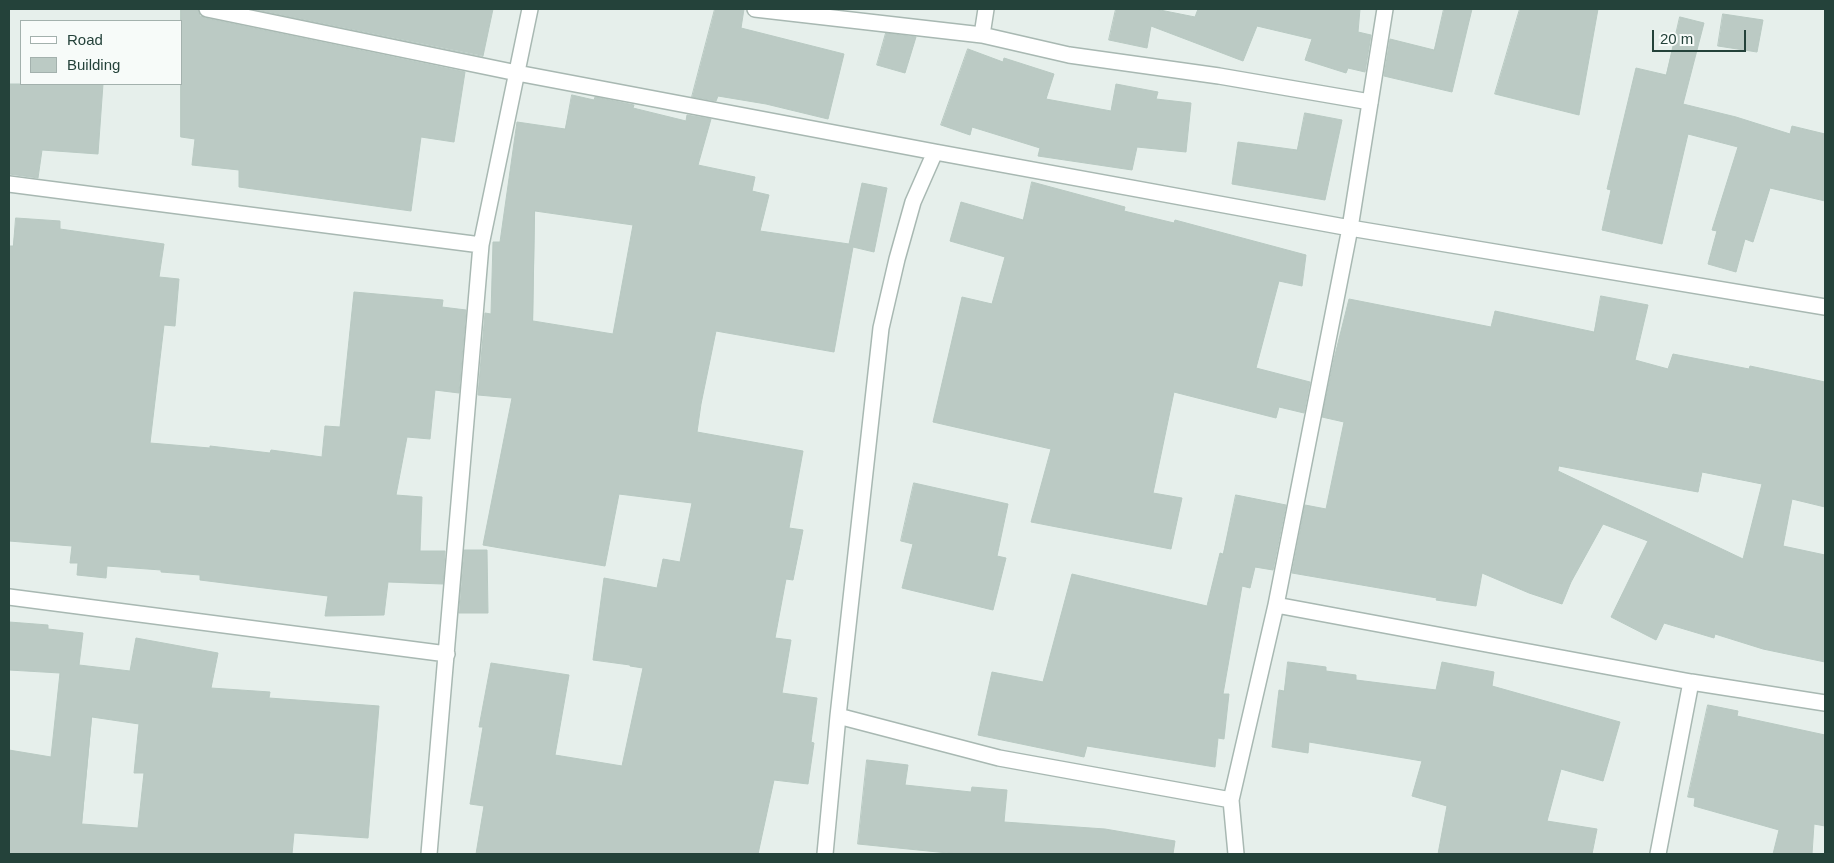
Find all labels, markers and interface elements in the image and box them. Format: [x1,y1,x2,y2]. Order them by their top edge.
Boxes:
legend [20,20,182,85]
scale bar [1654,20,1748,52]
text: 20 m [1660,30,1693,47]
text: Road [67,31,103,48]
text: Building [67,56,120,73]

